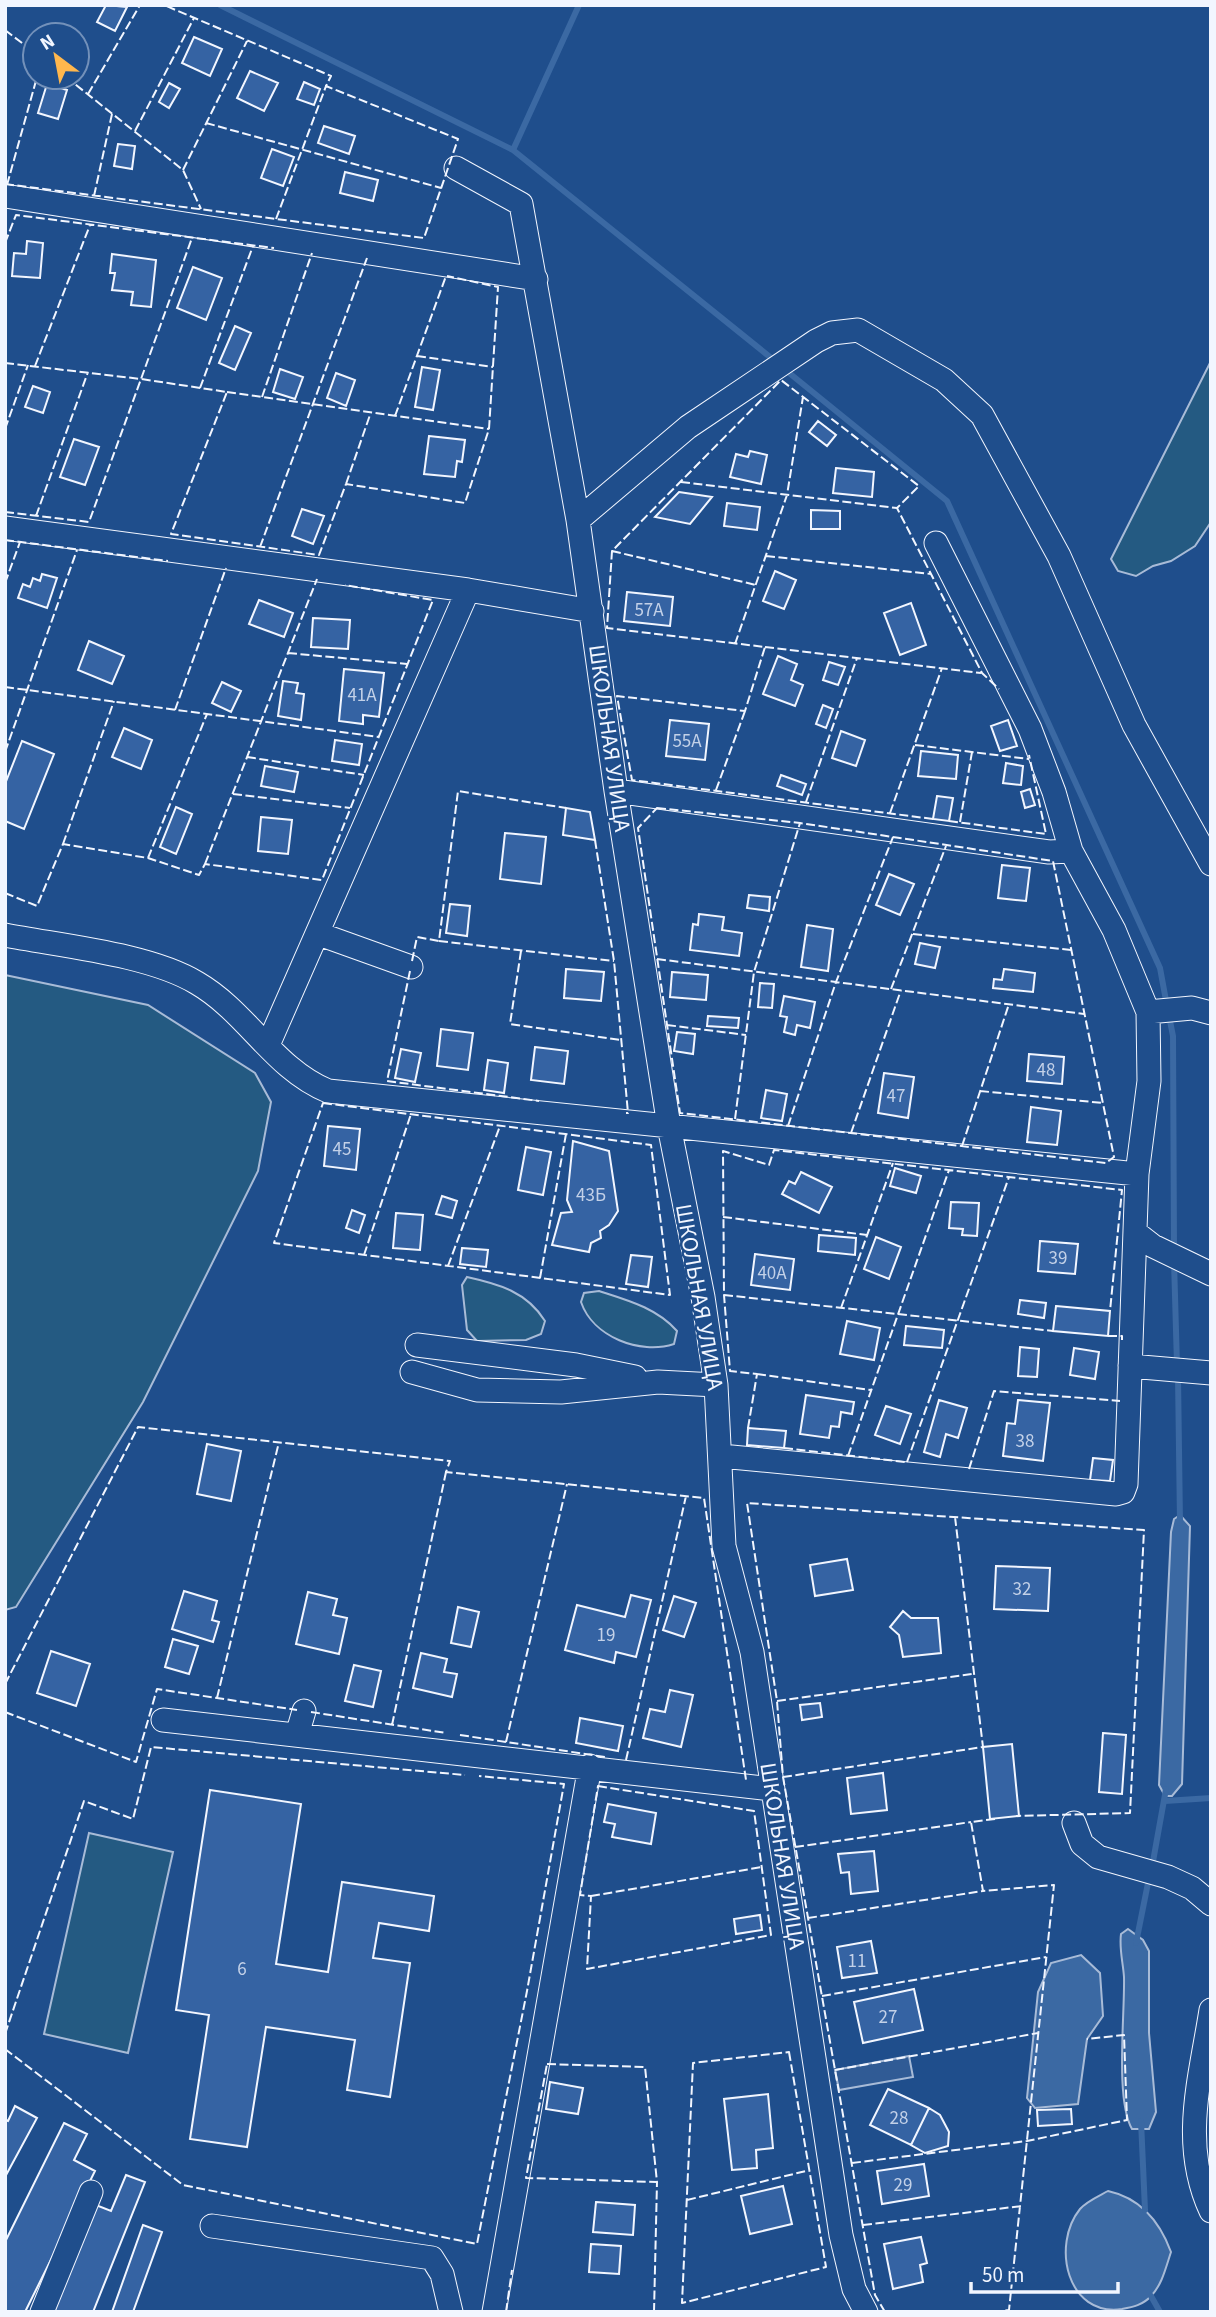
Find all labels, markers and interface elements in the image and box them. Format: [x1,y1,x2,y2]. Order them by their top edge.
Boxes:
north arrow [21,21,91,91]
text: N [35,28,60,58]
house number: 57А [634,597,664,624]
street label: ШКОЛЬНАЯ УЛИЦА [580,642,639,834]
house number: 41А [347,682,377,709]
house number: 55А [672,728,702,755]
house number: 48 [1037,1057,1055,1084]
house number: 47 [887,1083,905,1110]
house number: 45 [333,1136,351,1163]
house number: 43Б [576,1182,606,1209]
street label: ШКОЛЬНАЯ УЛИЦА [667,1201,732,1393]
house number: 39 [1049,1245,1067,1272]
house number: 40А [757,1260,787,1287]
house number: 38 [1016,1428,1034,1455]
house number: 32 [1013,1576,1031,1603]
house number: 19 [597,1622,615,1649]
street label: ШКОЛЬНАЯ УЛИЦА [751,1760,814,1952]
house number: 11 [848,1948,866,1975]
house number: 6 [237,1956,247,1983]
house number: 27 [879,2004,897,2031]
house number: 28 [890,2105,908,2132]
house number: 29 [894,2172,912,2199]
scale bar [971,2250,1118,2294]
text: 50 m [982,2260,1024,2290]

